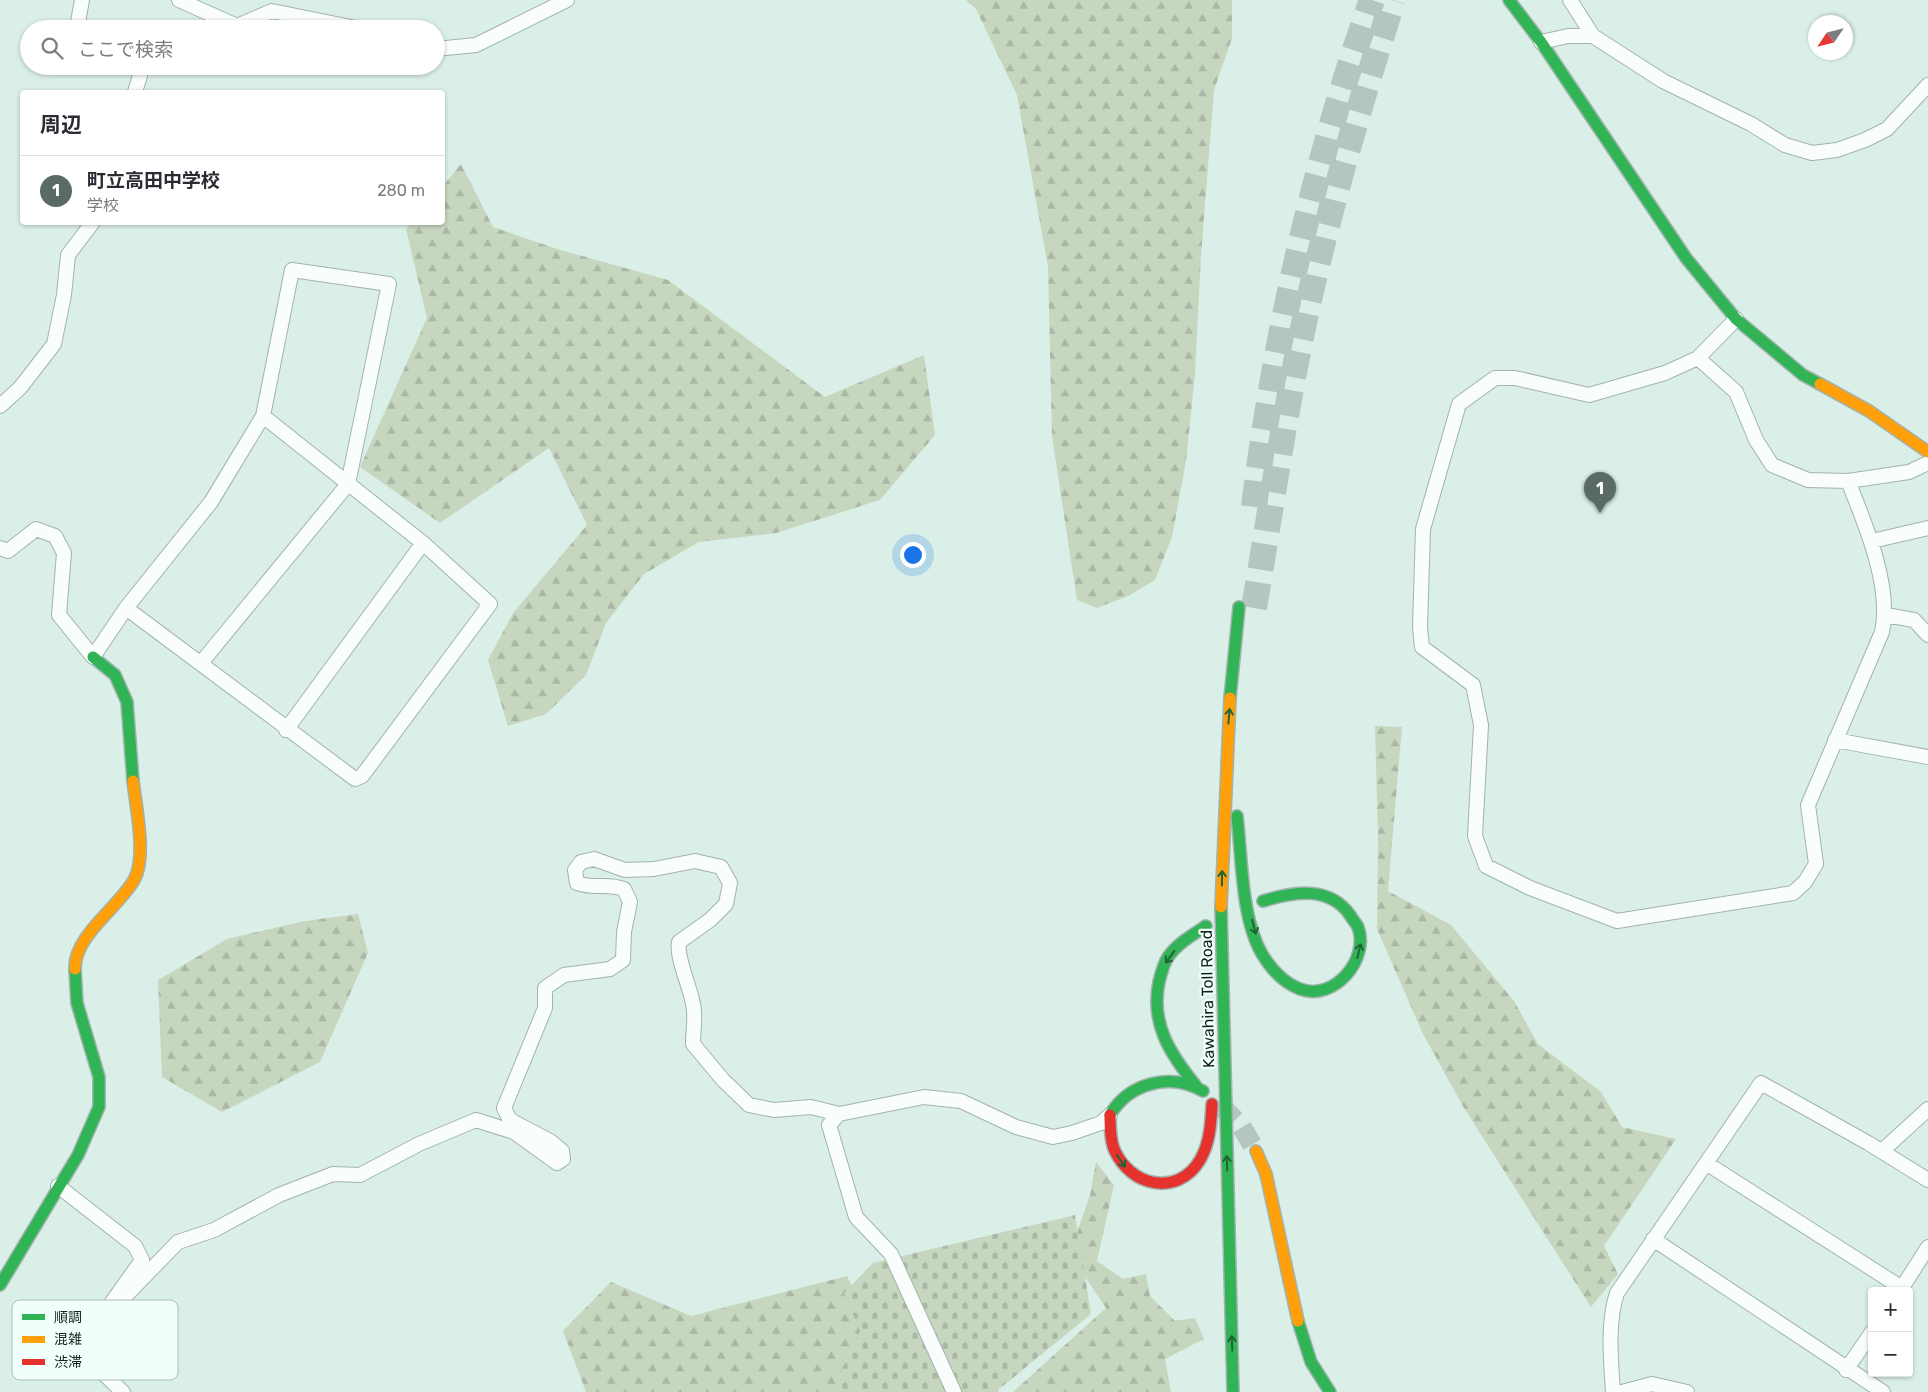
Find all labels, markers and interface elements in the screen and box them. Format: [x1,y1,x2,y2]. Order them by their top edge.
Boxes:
north arrow [1808,15,1853,60]
search box [20,20,445,75]
icon: search [38,34,66,62]
text: ここで検索 [78,38,173,61]
text: 周辺 [40,112,82,137]
text: 町立高田中学校 [87,169,220,192]
text: 1 [52,181,60,200]
text: 280 m [377,181,425,200]
text: 学校 [87,196,119,215]
pin: 1 [1584,472,1616,513]
your location [900,542,926,568]
one-way arrow [1224,708,1233,724]
one-way arrow [1217,871,1227,887]
one-way arrow [1250,919,1259,935]
street label: Kawahira Toll Road [1197,930,1218,1068]
one-way arrow [1355,943,1364,959]
one-way arrow [1165,951,1176,964]
one-way arrow [1117,1154,1127,1168]
one-way arrow [1223,1156,1232,1172]
map controls [1868,1287,1913,1377]
button: + [1868,1287,1913,1332]
legend [12,1300,178,1380]
text: 順調 [54,1309,82,1326]
text: 混雑 [54,1331,82,1348]
button: − [1868,1332,1913,1377]
one-way arrow [1227,1336,1237,1352]
text: 渋滞 [54,1354,82,1371]

